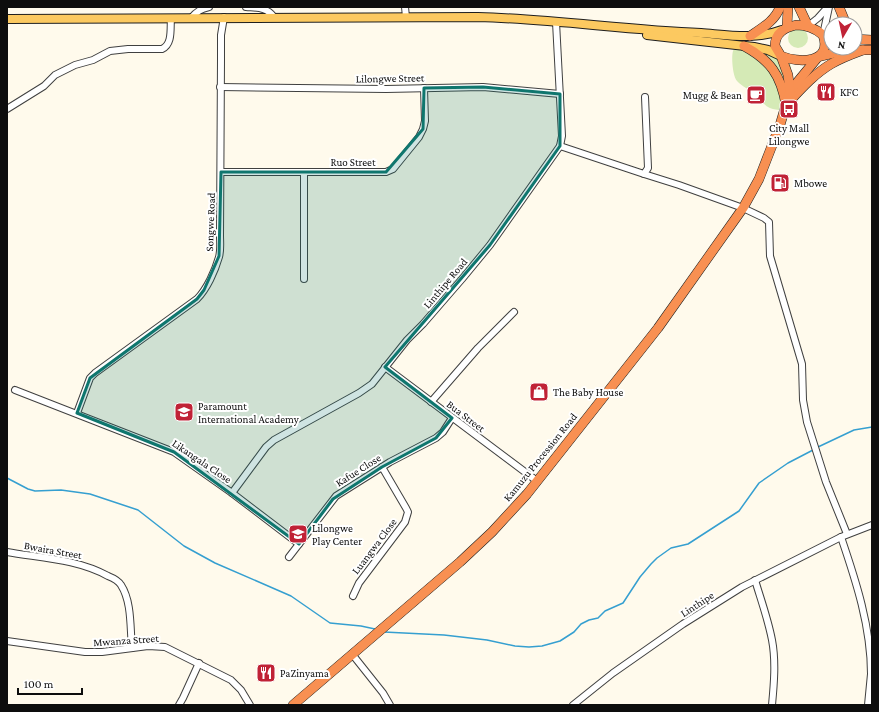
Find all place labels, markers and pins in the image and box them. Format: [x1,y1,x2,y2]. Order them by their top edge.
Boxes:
restaurant icon: KFC [815,81,837,103]
cafe icon: Mugg & Bean [745,84,767,106]
place label: KFC [840,86,859,98]
place label: Mugg & Bean [683,89,742,102]
bus stop icon: City Mall Lilongwe [778,98,800,120]
place label: City Mall Lilongwe [769,122,810,148]
fuel station icon: Mbowe [769,172,791,194]
place label: Mbowe [794,177,827,189]
shop icon: The Baby House [528,381,550,403]
place label: The Baby House [553,386,623,399]
place label: Paramount International Academy [198,400,300,426]
school or university icon: Paramount International Academy [173,401,195,423]
place label: Lilongwe Play Center [312,522,362,548]
school or university icon: Lilongwe Play Center [287,523,309,545]
restaurant icon: PaZinyama [255,662,277,684]
place label: PaZinyama [280,667,329,680]

